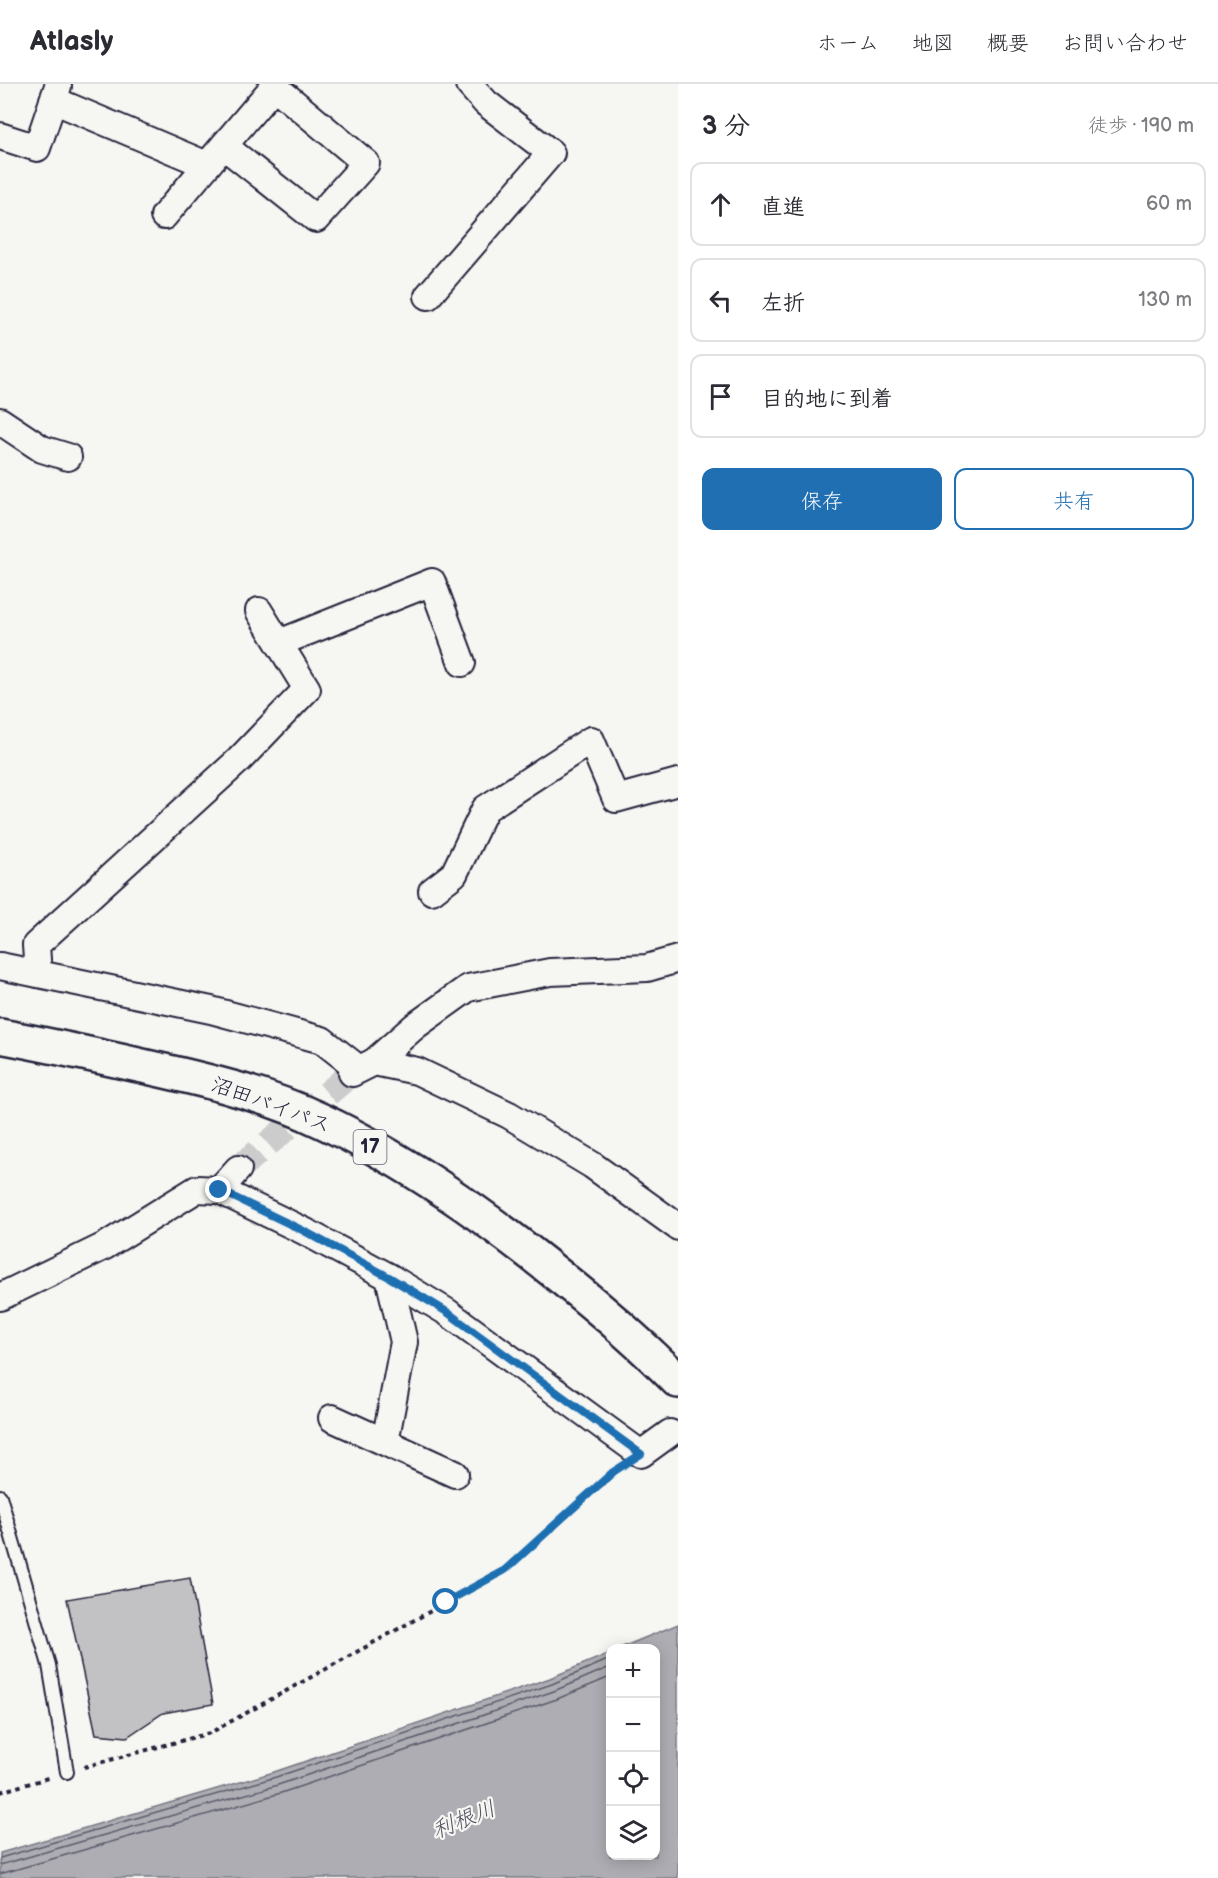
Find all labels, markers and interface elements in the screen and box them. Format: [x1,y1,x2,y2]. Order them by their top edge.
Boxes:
text: Atlasly [30,25,113,58]
text: ホーム [817,31,879,56]
text: 地図 [912,31,954,56]
text: 概要 [987,31,1029,56]
text: お問い合わせ [1062,31,1188,56]
text: 3 分 [702,111,750,142]
text: 徒歩 · 190 m [1088,114,1194,138]
icon: ahead [704,188,737,221]
text: 60 m [1146,192,1192,216]
text: 直進 [761,194,805,221]
icon: left [704,284,737,317]
text: 130 m [1138,288,1192,312]
text: 左折 [761,290,805,317]
icon: arrive [704,380,737,413]
text: 目的地に到着 [761,386,893,413]
button: 保存 [702,468,942,530]
button: 共有 [954,468,1194,530]
street label: 沼田バイパス [208,1072,334,1138]
road number: 17 [354,1130,386,1164]
route end [205,1176,231,1202]
route start [432,1588,458,1614]
map controls [606,1644,660,1860]
button: + [606,1644,660,1698]
button: − [606,1698,660,1752]
button: locate [606,1752,660,1806]
water label: 利根川 [428,1795,500,1845]
button: layers [606,1806,660,1860]

